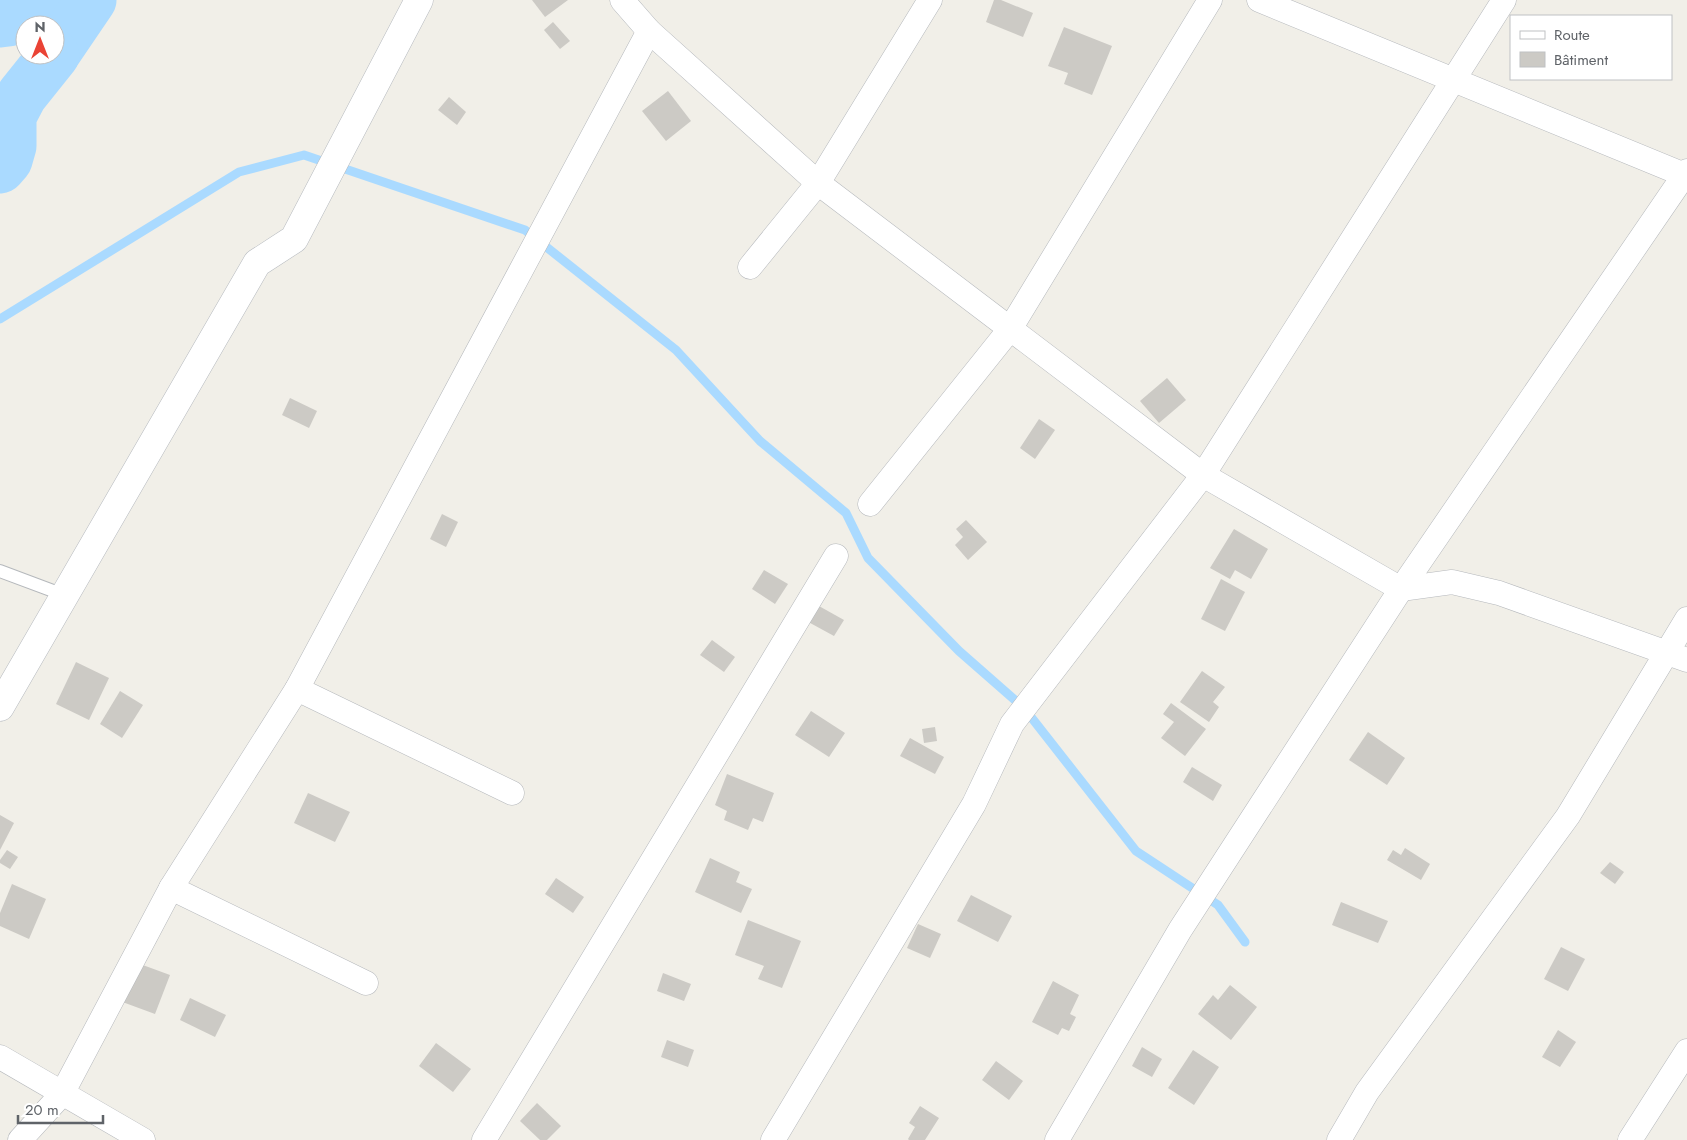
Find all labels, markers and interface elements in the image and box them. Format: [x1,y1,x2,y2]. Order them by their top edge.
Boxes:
north arrow [15,15,65,65]
legend [1510,15,1672,80]
text: N [34,17,46,37]
text: Route [1554,24,1590,46]
text: Bâtiment [1554,49,1608,71]
scale bar [18,1092,102,1124]
text: 20 m [25,1099,59,1121]

